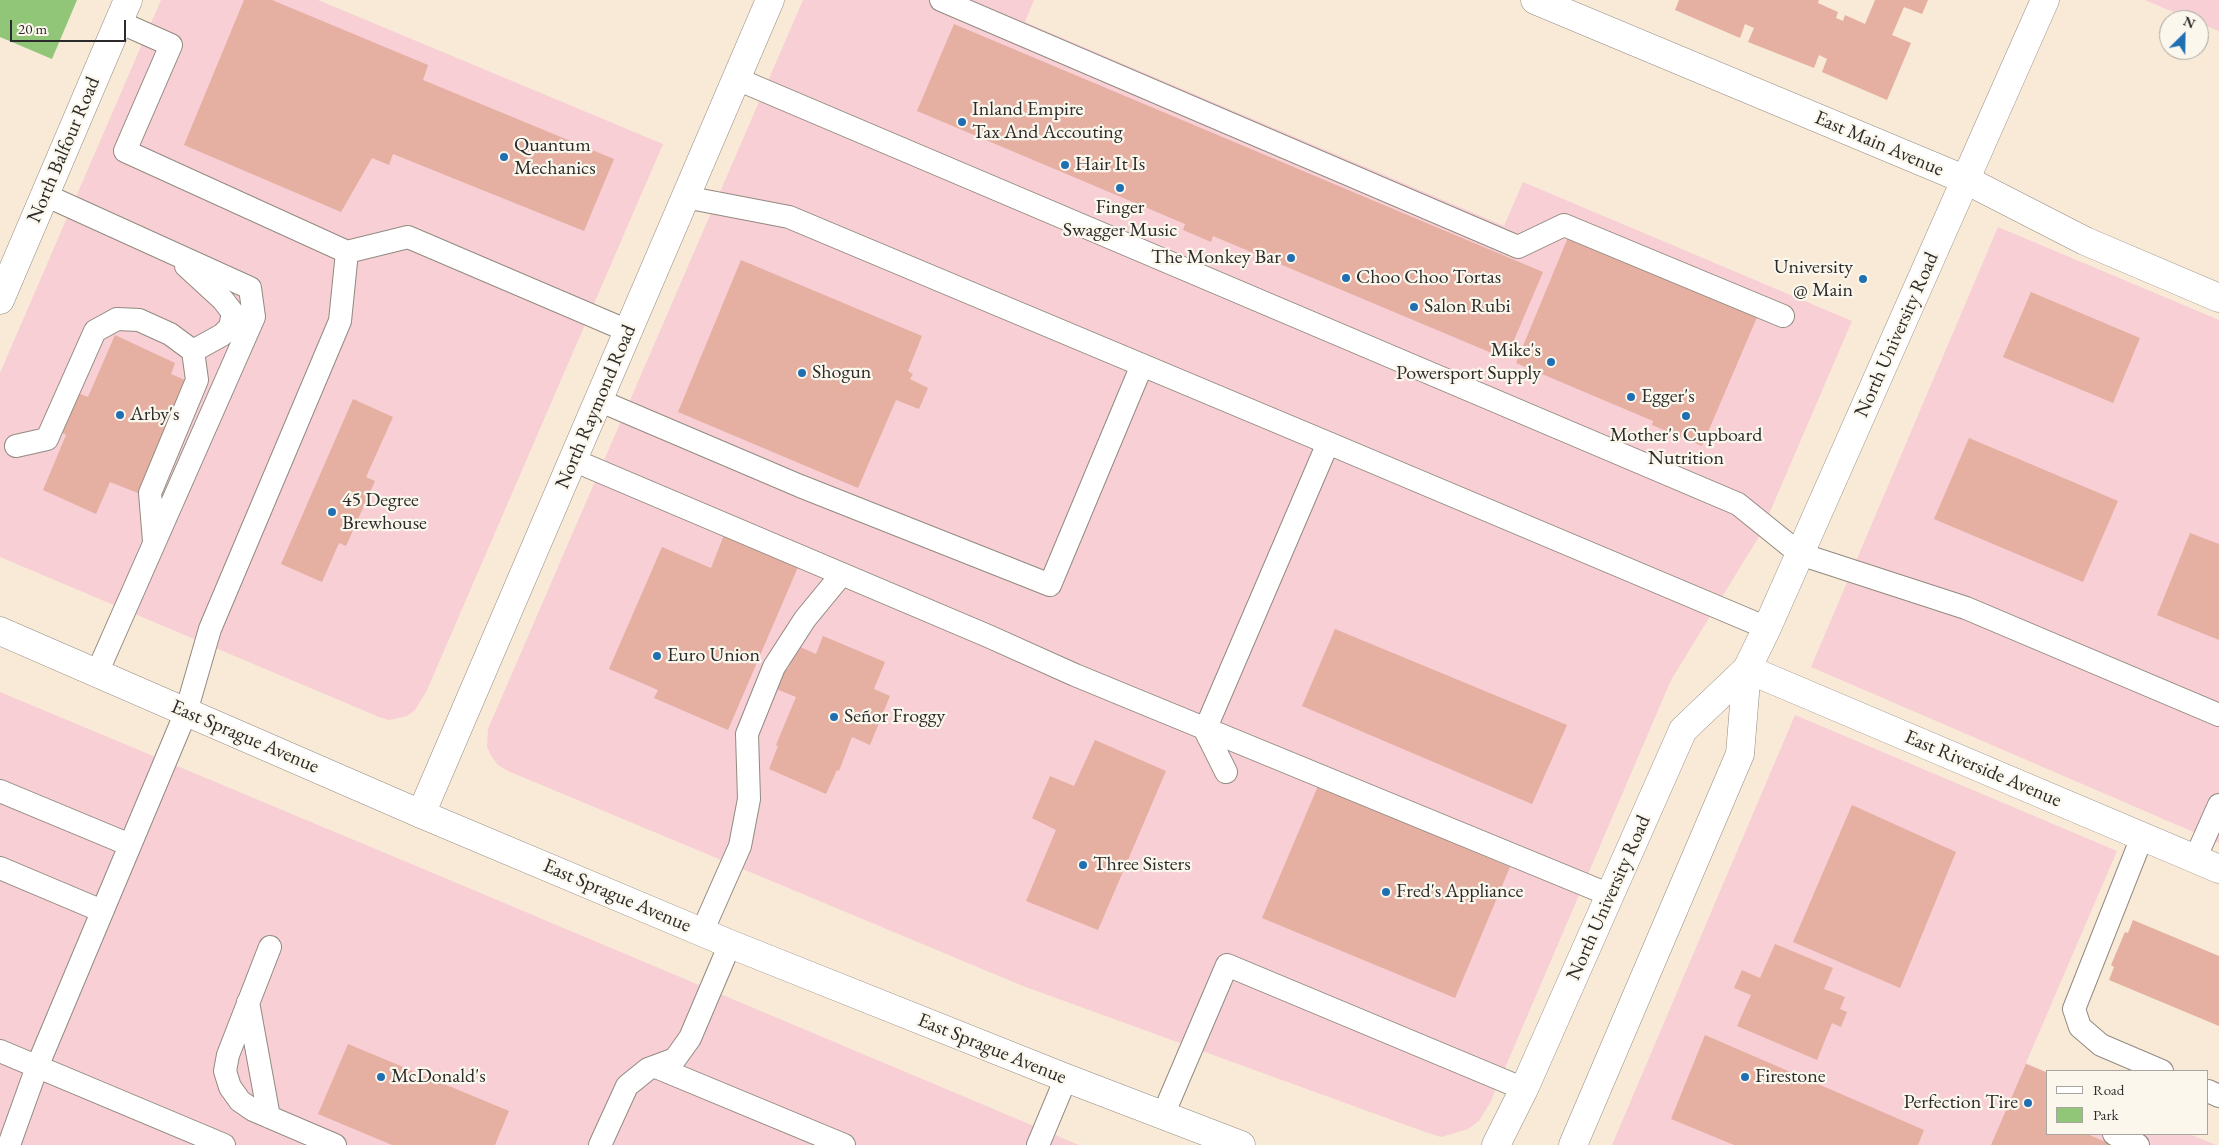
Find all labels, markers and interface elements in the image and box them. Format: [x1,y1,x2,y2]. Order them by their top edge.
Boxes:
scale bar [12,10,129,42]
north arrow [2159,10,2209,60]
text: N [2181,12,2198,33]
text: 20 m [18,19,47,38]
street label: North Balfour Road [22,73,106,227]
place label: Inland Empire Tax And Accouting [972,98,1123,145]
street label: East Main Avenue [1811,106,1947,182]
marker: Inland Empire Tax And Accouting [956,116,968,128]
place label: Quantum Mechanics [514,134,596,181]
marker: Quantum Mechanics [498,151,510,163]
place label: Hair It Is [1075,153,1145,177]
marker: Hair It Is [1059,159,1071,171]
marker: Finger Swagger Music [1114,182,1126,194]
place label: Finger Swagger Music [1063,196,1177,243]
place label: The Monkey Bar [1151,246,1281,270]
street label: North University Road [1850,249,1944,421]
marker: The Monkey Bar [1285,252,1297,264]
place label: University @ Main [1774,256,1853,303]
place label: Choo Choo Tortas [1356,266,1501,290]
marker: Choo Choo Tortas [1340,272,1352,284]
marker: University @ Main [1857,273,1869,285]
place label: Salon Rubi [1424,295,1511,319]
marker: Salon Rubi [1408,301,1420,313]
street label: North Raymond Road [551,321,641,493]
place label: Mike's Powersport Supply [1396,339,1541,386]
marker: Mike's Powersport Supply [1545,356,1557,368]
place label: Shogun [812,361,871,385]
marker: Shogun [796,367,808,379]
place label: Egger's [1641,385,1695,409]
marker: Egger's [1625,391,1637,403]
place label: Arby's [130,403,180,427]
marker: Arby's [114,409,126,421]
marker: Mother's Cupboard Nutrition [1680,410,1692,422]
place label: Mother's Cupboard Nutrition [1610,424,1762,471]
place label: 45 Degree Brewhouse [342,489,427,536]
marker: 45 Degree Brewhouse [326,506,338,518]
place label: Euro Union [667,644,760,668]
marker: Euro Union [651,650,663,662]
street label: East Sprague Avenue [167,695,323,779]
place label: Señor Froggy [844,705,945,729]
marker: Señor Froggy [828,711,840,723]
street label: East Riverside Avenue [1901,725,2065,813]
street label: North University Road [1562,812,1656,984]
place label: Three Sisters [1093,853,1191,877]
street label: East Sprague Avenue [539,854,695,938]
marker: Three Sisters [1077,859,1089,871]
place label: Fred's Appliance [1396,880,1523,904]
marker: Fred's Appliance [1380,886,1392,898]
street label: East Sprague Avenue [914,1008,1070,1090]
place label: McDonald's [391,1065,486,1089]
place label: Firestone [1755,1065,1826,1089]
legend [2046,1070,2209,1135]
marker: McDonald's [375,1071,387,1083]
marker: Firestone [1739,1071,1751,1083]
text: Road [2093,1080,2124,1099]
place label: Perfection Tire [1903,1091,2018,1115]
marker: Perfection Tire [2022,1097,2034,1109]
text: Park [2093,1105,2119,1124]

